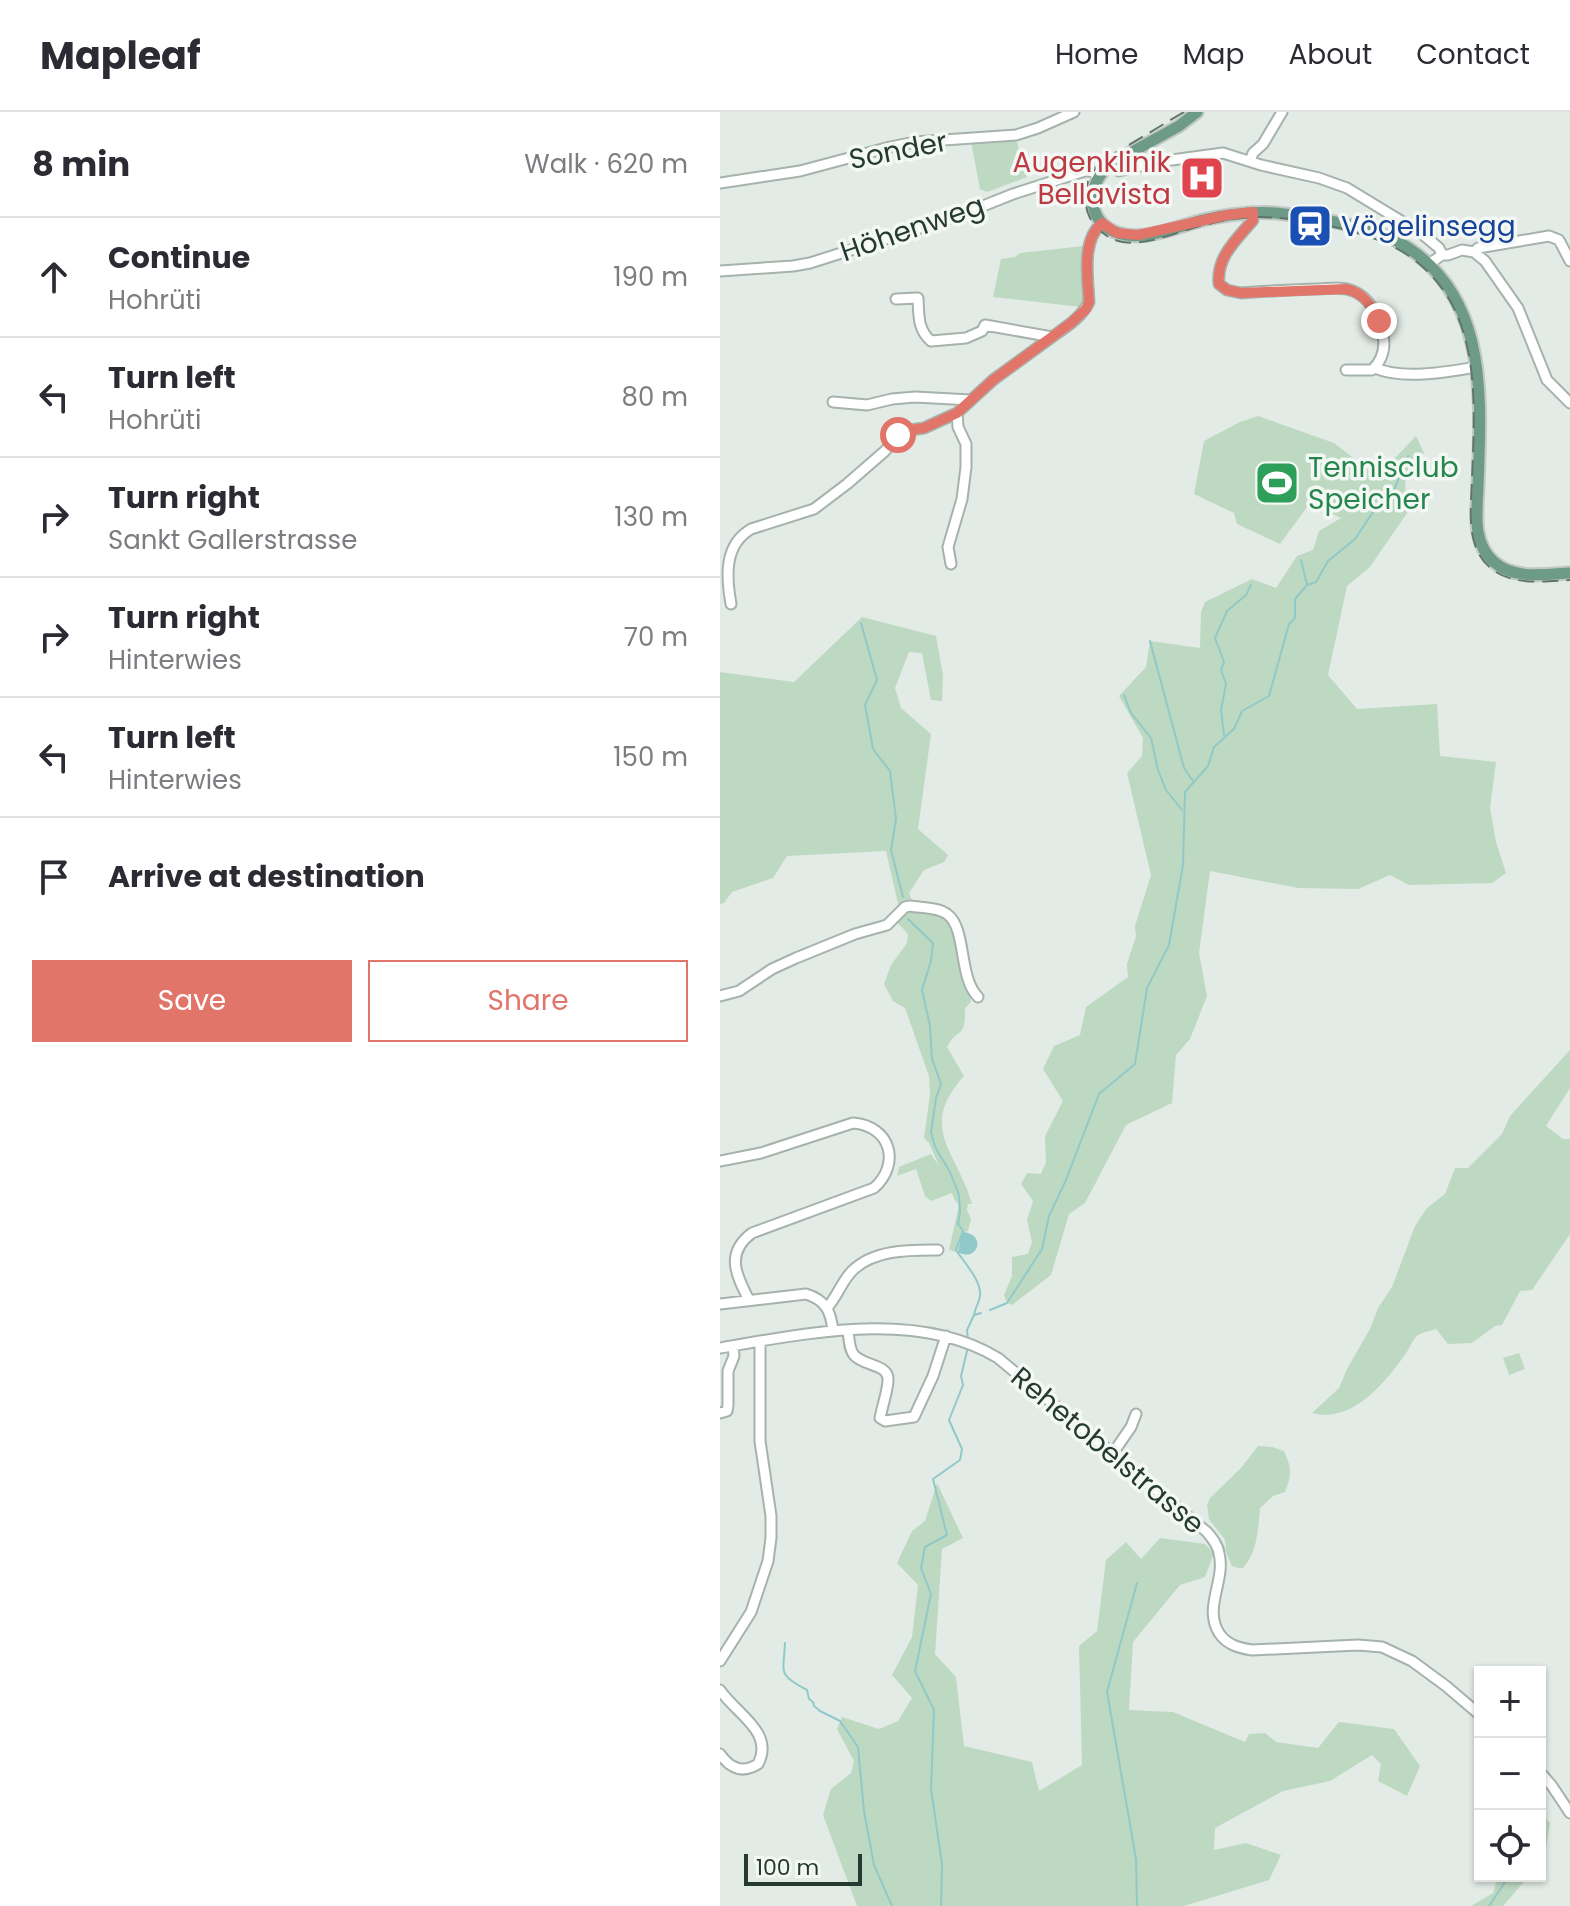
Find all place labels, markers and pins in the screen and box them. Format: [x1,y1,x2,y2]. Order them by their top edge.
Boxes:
place label: Augenklinik Bellavista [1013,143,1172,214]
hospital icon: Augenklinik Bellavista [1178,154,1226,202]
station icon: Vögelinsegg [1286,202,1334,250]
place label: Vögelinsegg [1341,207,1516,246]
place label: Tennisclub Speicher [1308,448,1459,519]
sports icon: Tennisclub Speicher [1253,459,1301,507]

